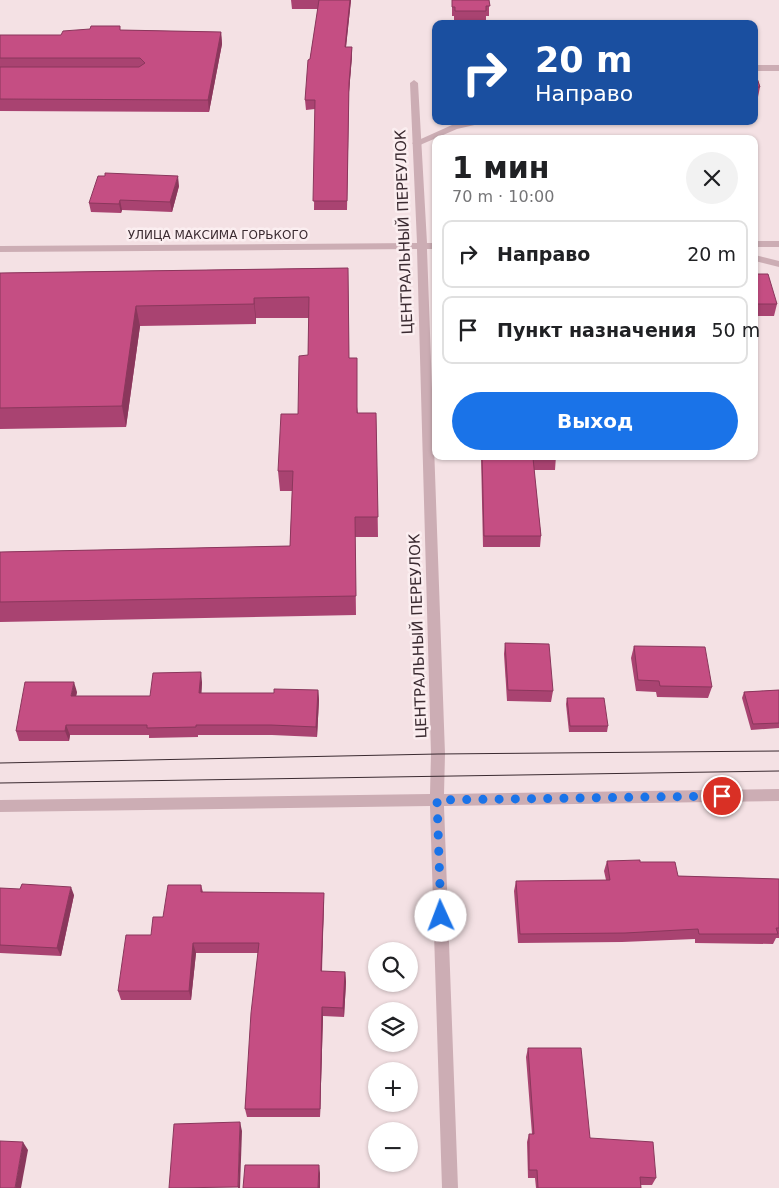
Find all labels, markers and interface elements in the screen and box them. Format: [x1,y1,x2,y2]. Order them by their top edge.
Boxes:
icon: right [452,40,517,105]
text: 20 m [535,40,632,80]
text: Направо [535,81,633,106]
street label: ЦЕНТРАЛЬНЫЙ ПЕРЕУЛОК [390,129,417,335]
text: 1 мин [452,150,550,185]
button: close [686,152,738,204]
text: 70 m · 10:00 [452,187,554,206]
street label: УЛИЦА МАКСИМА ГОРЬКОГО [128,228,308,242]
icon: right [454,240,482,268]
text: Направо [497,243,590,265]
text: 20 m [687,243,736,265]
icon: arrive [454,316,482,344]
text: Пункт назначения [497,319,696,341]
text: 50 m [711,319,760,341]
button: Выход [452,392,738,450]
street label: ЦЕНТРАЛЬНЫЙ ПЕРЕУЛОК [404,533,431,739]
pin [701,775,743,817]
icon: arrive [708,782,736,810]
position arrow [414,889,466,941]
map controls [368,942,418,1172]
button: search [368,942,418,992]
button: layers [368,1002,418,1052]
button: + [368,1062,418,1112]
button: − [368,1122,418,1172]

